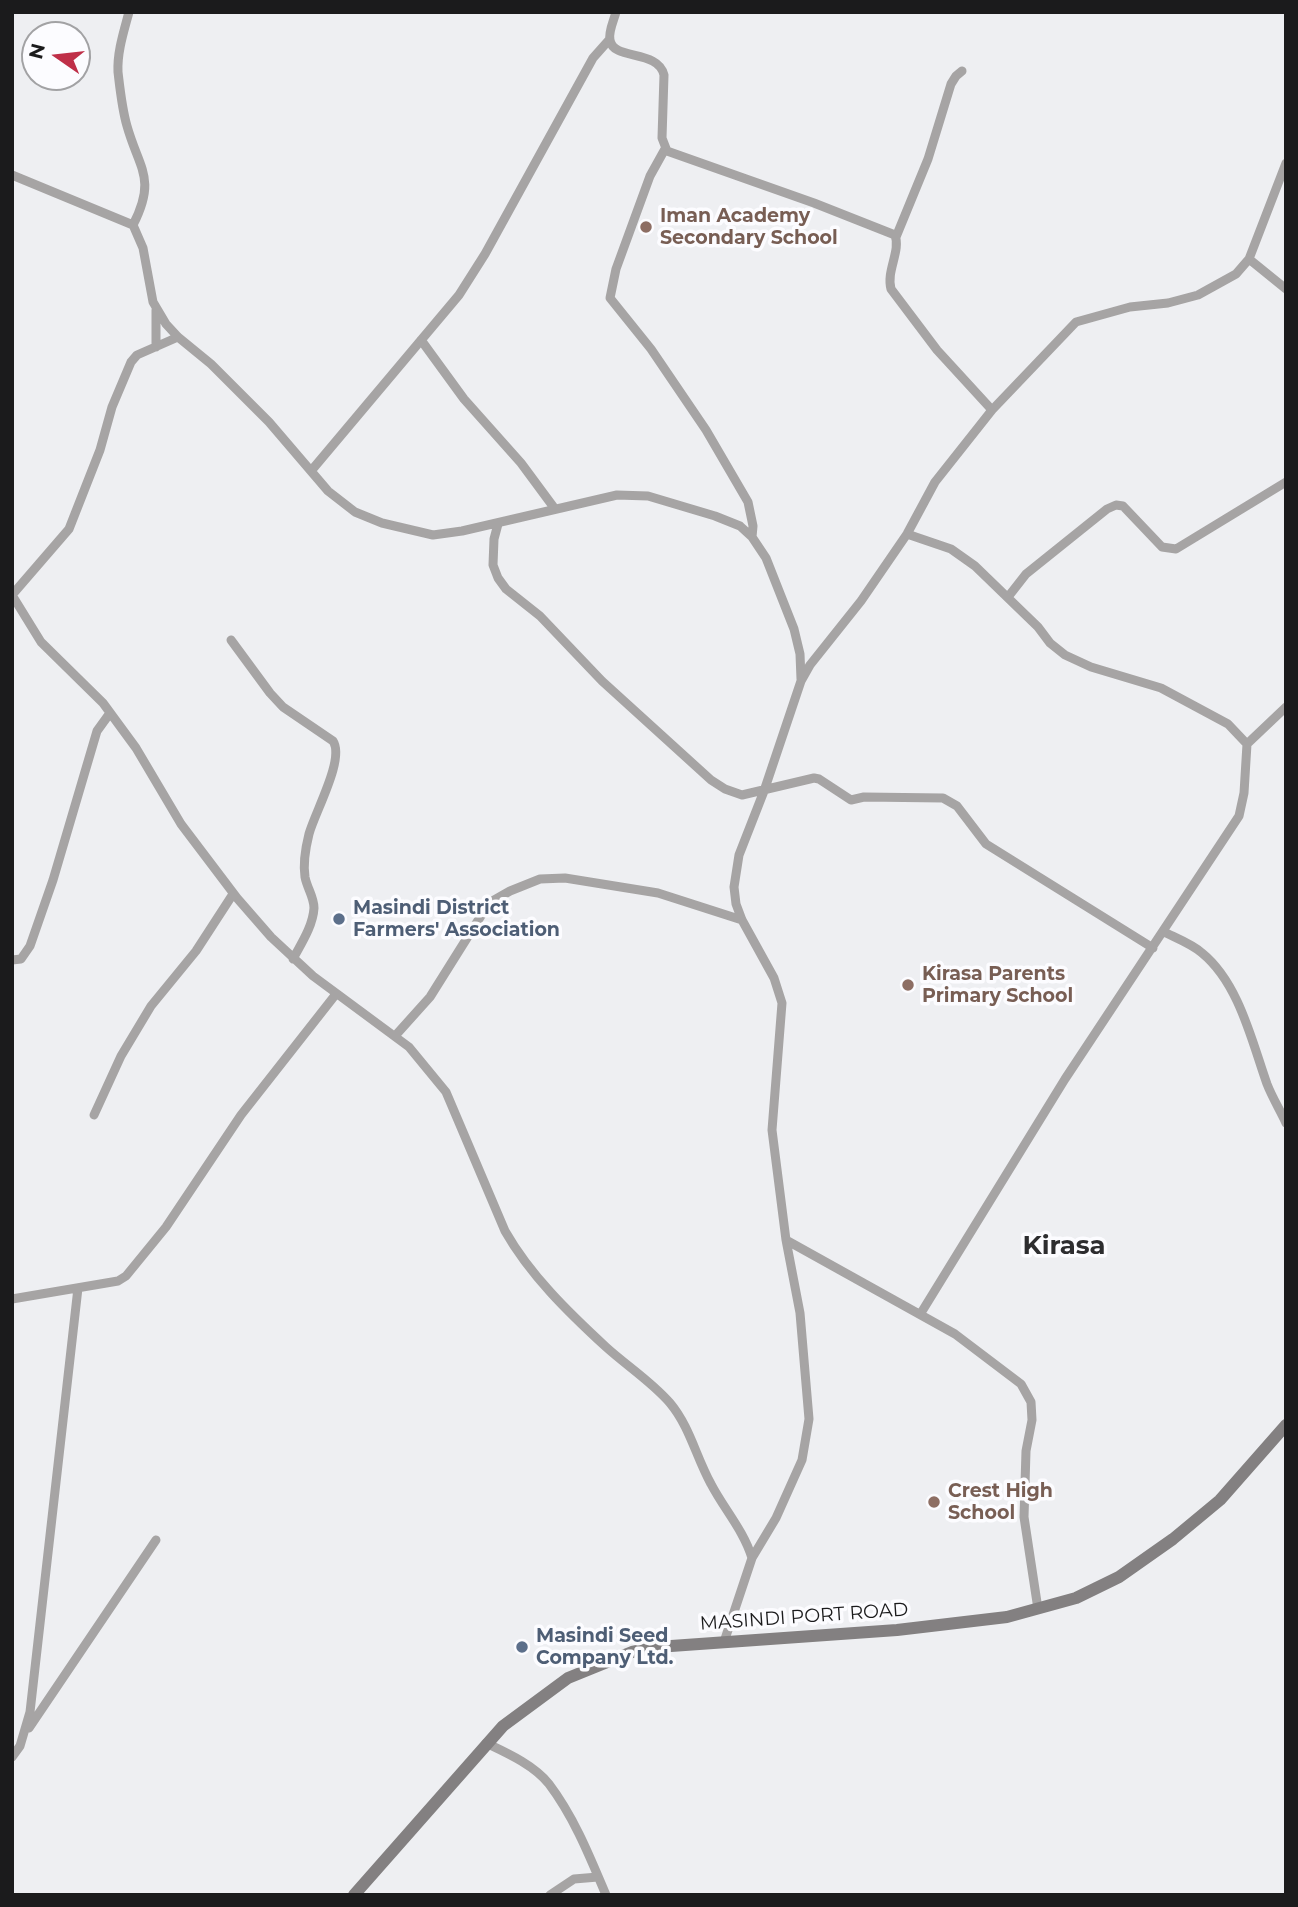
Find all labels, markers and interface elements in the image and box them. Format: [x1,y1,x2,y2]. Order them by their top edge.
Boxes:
north arrow [21,21,91,91]
text: N [24,41,50,62]
place label: Iman Academy Secondary School [660,205,838,249]
marker: Iman Academy Secondary School [638,219,654,235]
place label: Masindi District Farmers' Association [353,897,560,941]
marker: Masindi District Farmers' Association [331,911,347,927]
place label: Kirasa Parents Primary School [922,963,1073,1007]
marker: Kirasa Parents Primary School [900,977,916,993]
district label: Kirasa [1022,1230,1106,1262]
place label: Crest High School [948,1480,1053,1524]
marker: Crest High School [926,1494,942,1510]
street label: MASINDI PORT ROAD [699,1598,909,1636]
place label: Masindi Seed Company Ltd. [536,1625,674,1669]
marker: Masindi Seed Company Ltd. [514,1639,530,1655]

